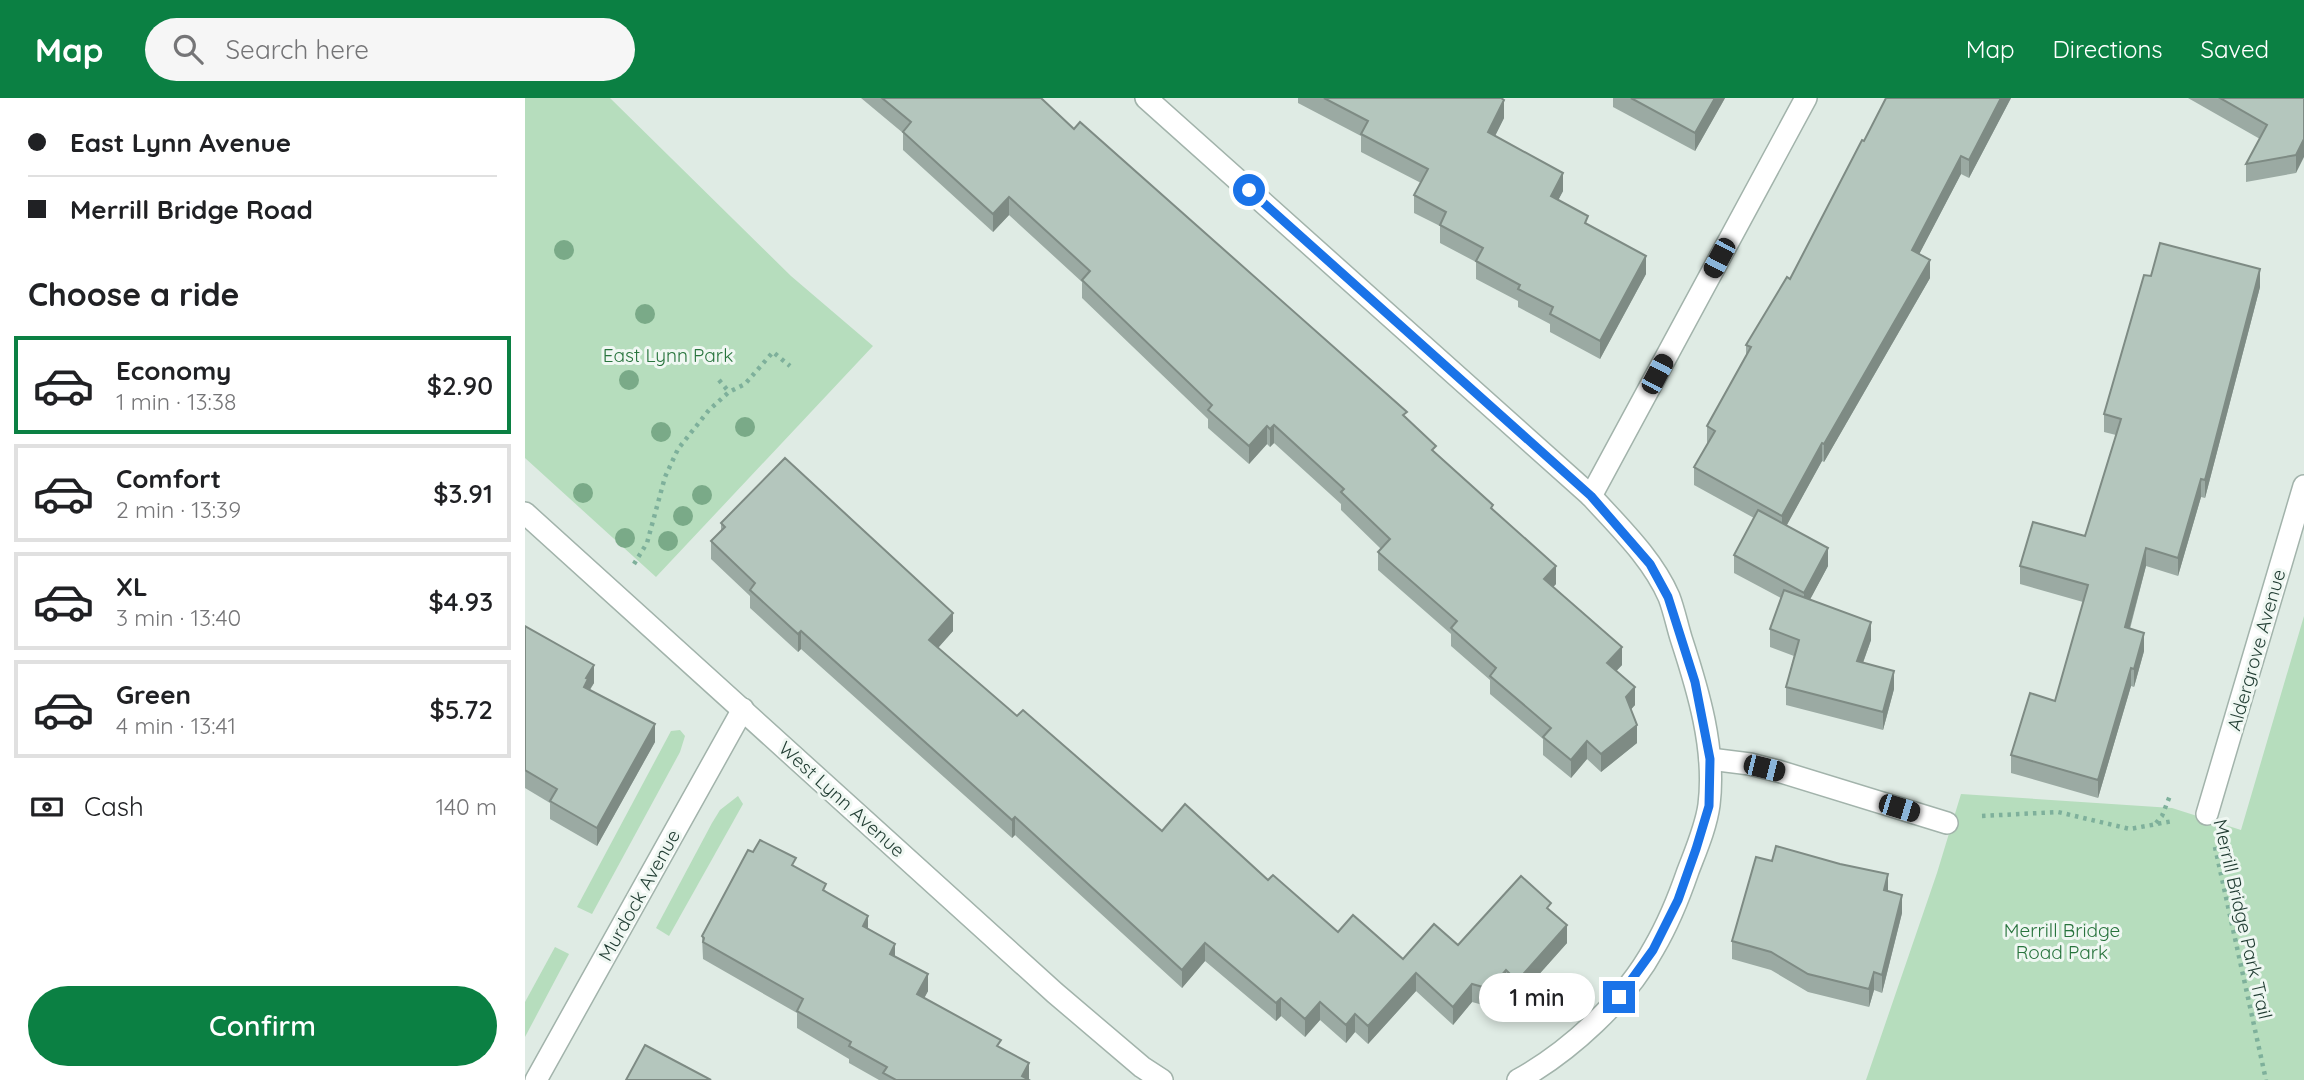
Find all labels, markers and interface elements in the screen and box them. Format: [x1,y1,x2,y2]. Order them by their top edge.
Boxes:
search box [145,18,635,81]
text: Map [35,29,103,70]
icon: search [169,30,207,68]
text: Search here [225,33,369,66]
text: Map [1966,34,2015,64]
text: Directions [2053,34,2163,64]
text: Saved [2201,34,2269,64]
text: East Lynn Avenue [70,126,291,159]
route start [1233,174,1265,206]
text: Merrill Bridge Road [70,193,313,226]
car [1700,235,1739,281]
text: Choose a ride [28,274,240,314]
park label: East Lynn Park [603,343,733,367]
car [1638,351,1677,397]
icon: car [32,354,95,417]
text: Economy [116,354,231,387]
text: $2.90 [427,369,493,402]
text: 1 min · 13:38 [116,387,236,416]
icon: car [32,462,95,525]
text: Comfort [116,462,221,495]
text: $3.91 [433,477,493,510]
text: 2 min · 13:39 [116,495,241,524]
street label: Aldergrove Avenue [2221,567,2291,733]
icon: car [32,570,95,633]
text: XL [116,570,148,603]
text: $4.93 [429,585,493,618]
text: 3 min · 13:40 [116,603,241,632]
icon: car [32,678,95,741]
text: Green [116,678,191,711]
text: $5.72 [429,693,493,726]
text: 4 min · 13:41 [116,711,236,740]
street label: West Lynn Avenue [774,736,910,862]
car [1742,753,1787,783]
icon: cash [28,788,66,826]
text: Cash [84,790,144,823]
text: 140 m [436,792,497,821]
car [1876,792,1923,824]
street label: Merrill Bridge Park Trail [2208,817,2278,1021]
street label: Murdock Avenue [593,825,685,965]
park label: Merrill Bridge Road Park [2004,918,2120,964]
callout: 1 min [1479,972,1595,1021]
route end [1603,981,1635,1013]
text: 1 min [1509,983,1565,1012]
button: Confirm [28,986,497,1066]

